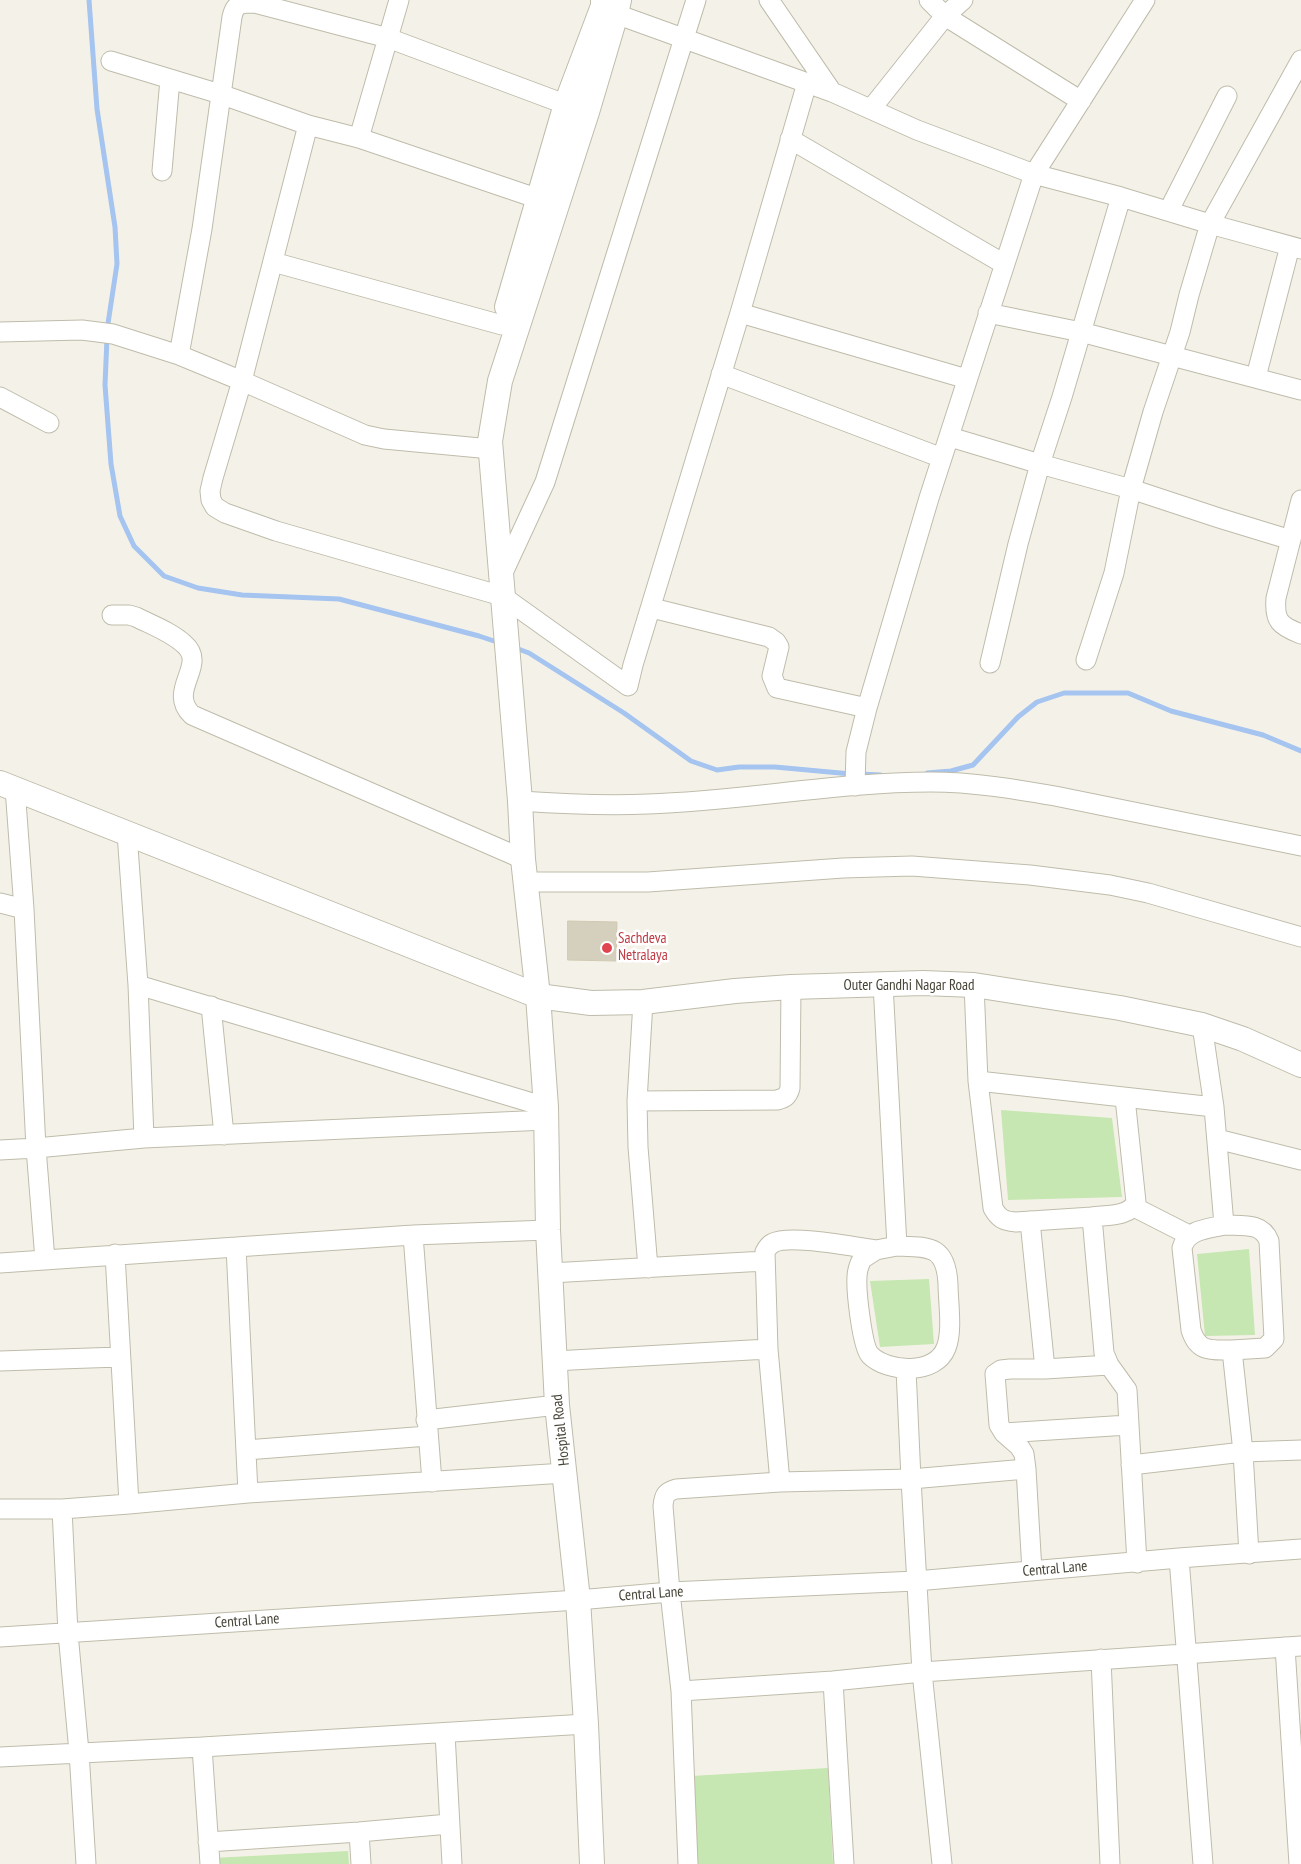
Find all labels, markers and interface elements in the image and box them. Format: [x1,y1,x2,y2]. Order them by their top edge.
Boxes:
place label: Sachdeva Netralaya [618,930,668,965]
marker: Sachdeva Netralaya [600,941,614,955]
street label: Outer Gandhi Nagar Road [843,977,975,995]
street label: Hospital Road [548,1393,574,1467]
street label: Central Lane [1022,1557,1088,1581]
street label: Central Lane [618,1583,684,1605]
street label: Central Lane [214,1610,280,1632]

